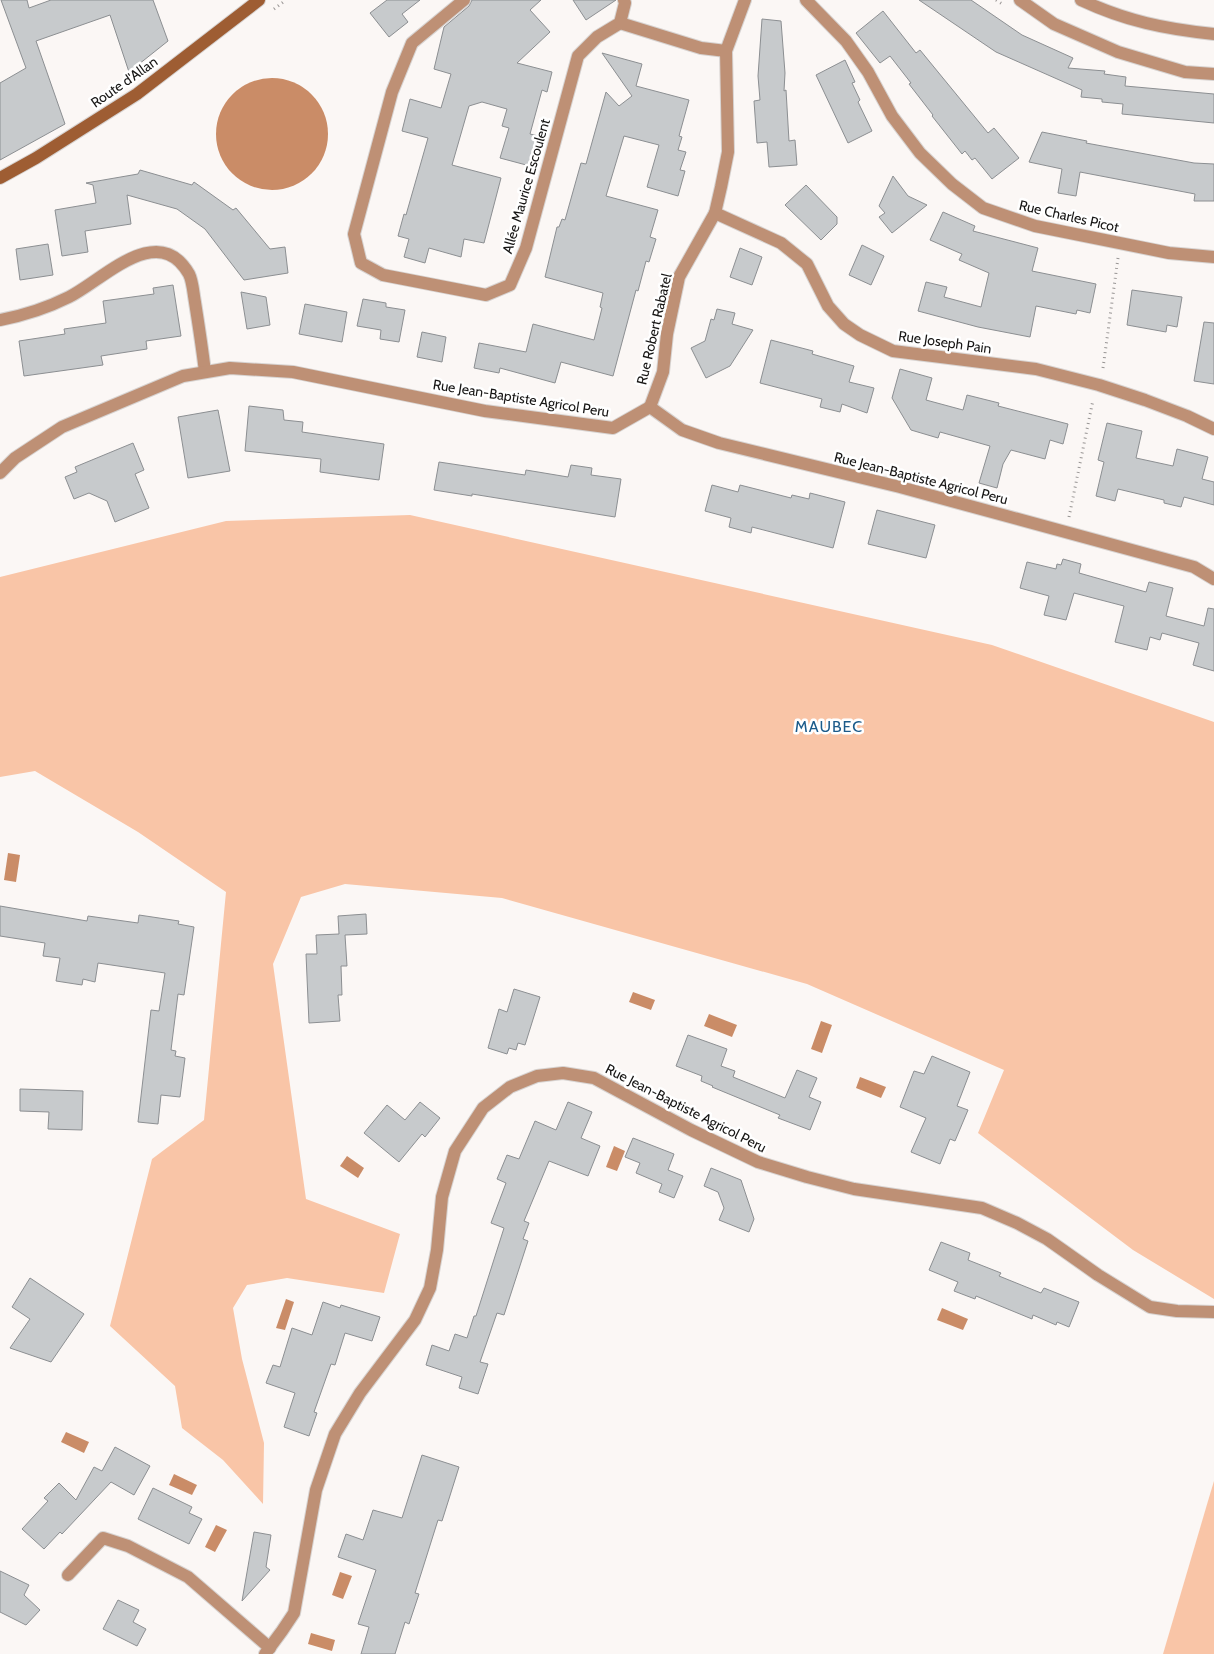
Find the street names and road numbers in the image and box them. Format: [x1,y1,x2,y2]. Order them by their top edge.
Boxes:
street label: Route d'Allan [87,52,161,112]
street label: Allée Maurice Escoulent [498,116,554,256]
street label: Rue Charles Picot [1017,196,1121,236]
street label: Rue Robert Rabatel [632,271,676,386]
street label: Rue Joseph Pain [897,327,993,357]
street label: Rue Jean-Baptiste Agricol Peru [432,375,610,421]
street label: Rue Jean-Baptiste Agricol Peru [832,448,1010,508]
street label: Rue Jean-Baptiste Agricol Peru [603,1060,769,1156]

